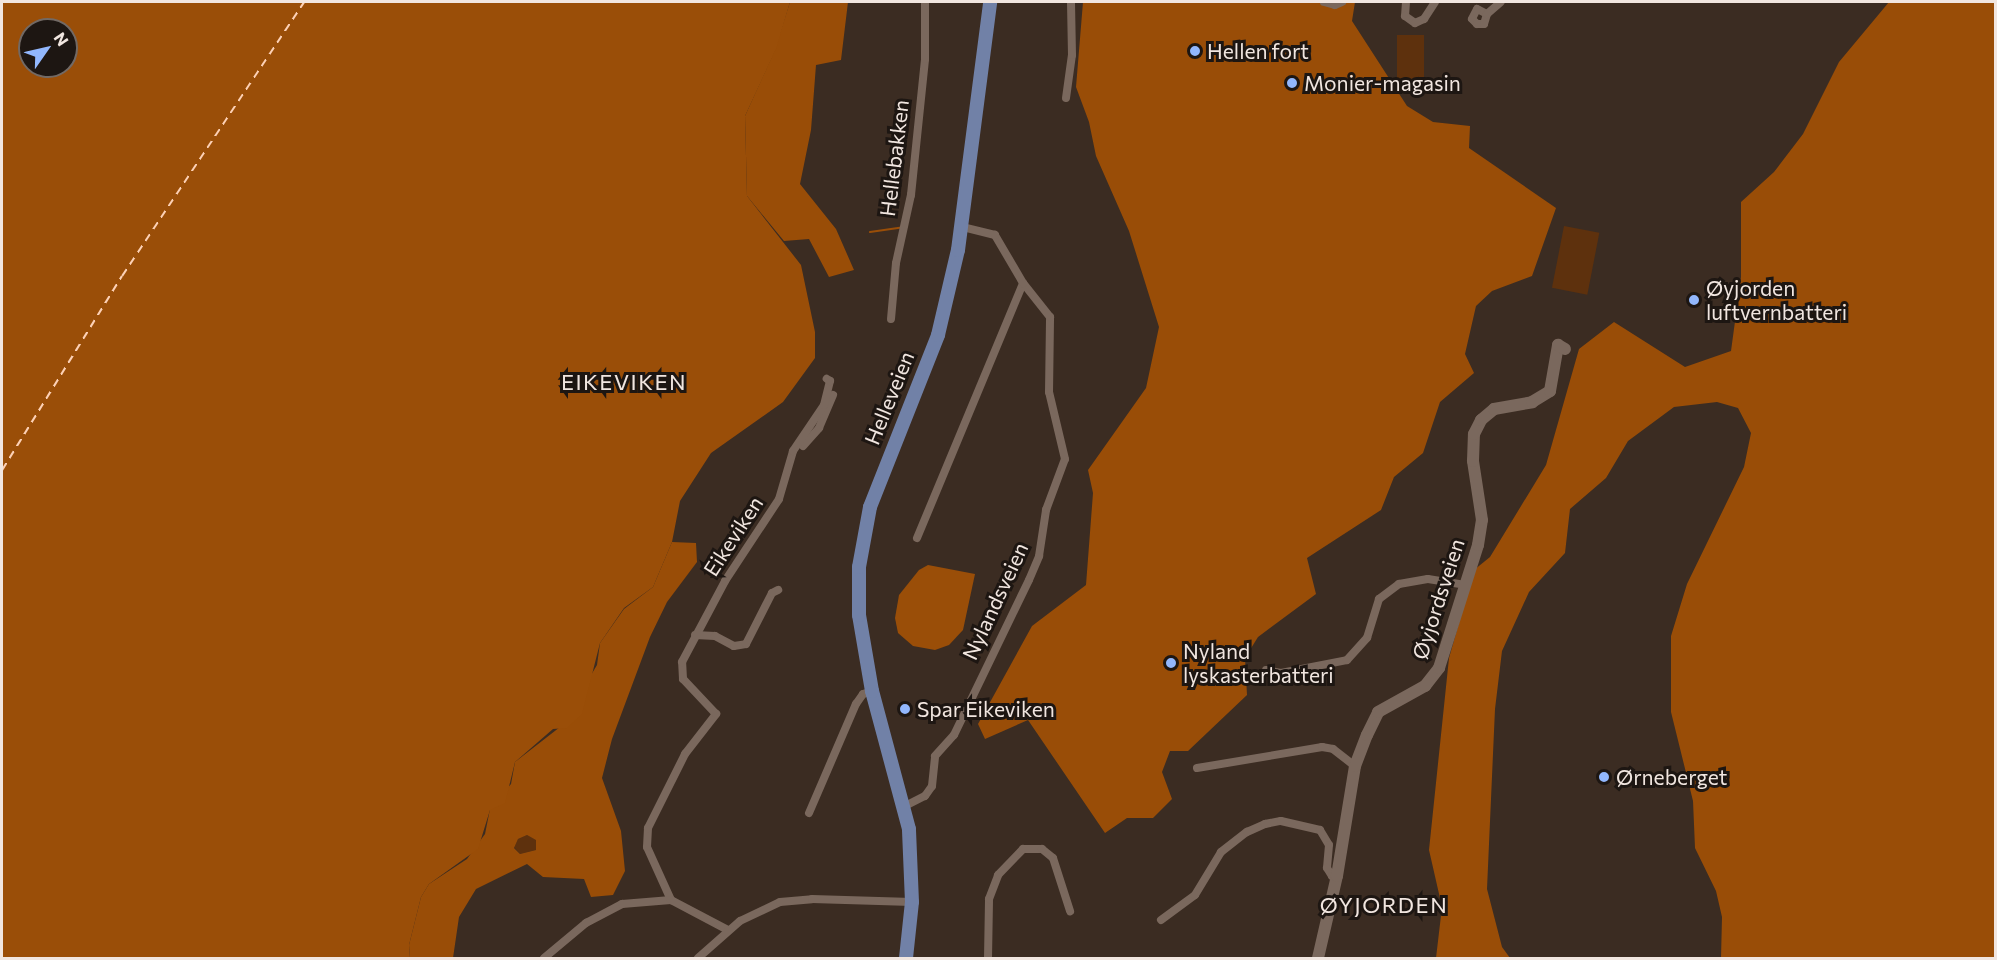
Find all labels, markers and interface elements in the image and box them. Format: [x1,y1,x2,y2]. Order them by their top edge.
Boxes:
north arrow [18,18,78,78]
text: N [50,28,73,49]
place label: Hellen fort [1207,38,1309,64]
marker: Hellen fort [1188,44,1202,58]
place label: Monier-magasin [1304,70,1461,96]
marker: Monier-magasin [1285,76,1299,90]
street label: Hellebakken [874,98,914,218]
place label: Øyjorden luftvernbatteri [1706,275,1847,325]
marker: Øyjorden luftvernbatteri [1687,293,1701,307]
street label: Helleveien [859,348,919,448]
district label: EIKEVIKEN [561,369,687,395]
street label: Eikeviken [698,491,768,581]
street label: Øyjordsveien [1407,535,1469,663]
street label: Nylandsveien [957,538,1033,664]
place label: Nyland lyskasterbatteri [1183,638,1334,688]
marker: Nyland lyskasterbatteri [1164,656,1178,670]
place label: Spar Eikeviken [917,696,1055,722]
marker: Spar Eikeviken [898,702,912,716]
place label: Ørneberget [1616,764,1727,790]
marker: Ørneberget [1597,770,1611,784]
district label: ØYJORDEN [1320,892,1448,918]

